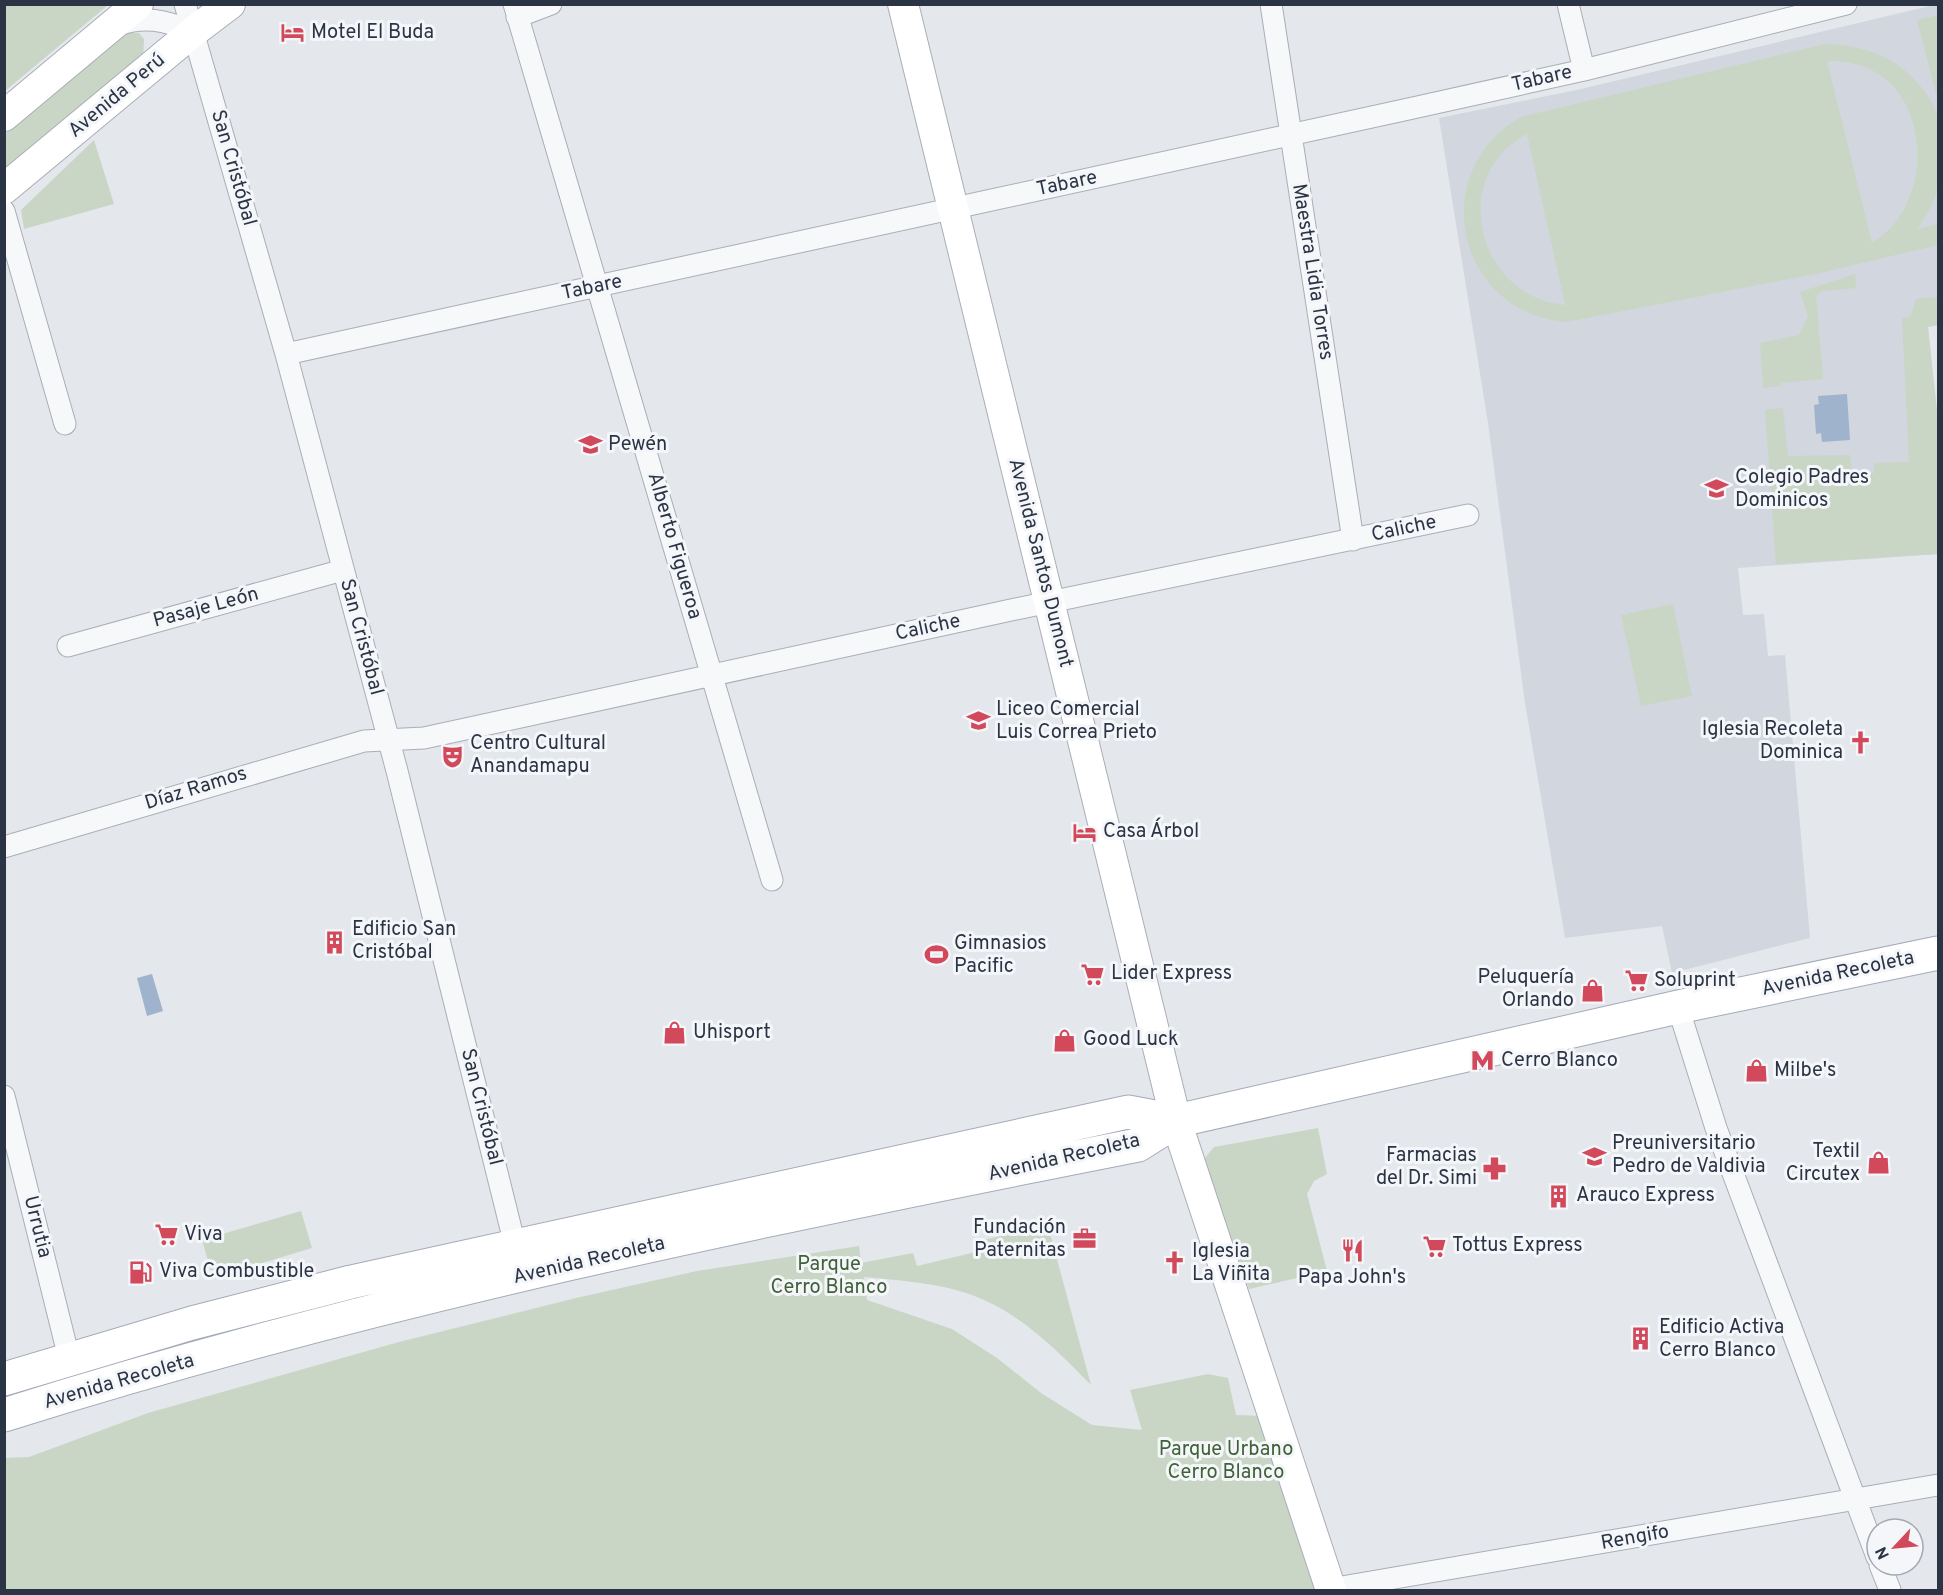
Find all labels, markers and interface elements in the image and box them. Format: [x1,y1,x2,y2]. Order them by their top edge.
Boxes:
hotel icon: Motel El Buda [280,20,306,46]
place label: Motel El Buda [311,20,434,46]
street label: Avenida Perú [63,48,171,144]
street label: Tabare [1509,59,1575,99]
street label: San Cristóbal [204,107,262,229]
street label: Tabare [1034,165,1100,203]
street label: Maestra Lidia Torres [1285,182,1339,362]
street label: Tabare [559,269,625,307]
school or university icon: Pewén [577,432,603,458]
place label: Pewén [608,432,667,458]
street label: Avenida Santos Dumont [1001,456,1079,670]
place label: Colegio Padres Dominicos [1735,465,1869,514]
street label: Alberto Figueroa [641,470,707,622]
school or university icon: Colegio Padres Dominicos [1704,476,1730,502]
street label: Caliche [1369,509,1439,549]
street label: San Cristóbal [333,576,389,698]
street label: Pasaje León [150,581,262,635]
street label: Caliche [893,608,963,648]
place label: Liceo Comercial Luis Correa Prieto [996,697,1157,746]
school or university icon: Liceo Comercial Luis Correa Prieto [965,708,991,734]
place label: Iglesia Recoleta Dominica [1702,717,1843,766]
church icon: Iglesia Recoleta Dominica [1848,729,1874,755]
place label: Centro Cultural Anandamapu [470,731,606,780]
theatre icon: Centro Cultural Anandamapu [439,743,465,769]
street label: Díaz Ramos [142,761,250,817]
place label: Casa Árbol [1103,817,1199,845]
hotel icon: Casa Árbol [1072,819,1098,845]
place label: Edificio San Cristóbal [352,917,456,966]
building icon: Edificio San Cristóbal [321,929,347,955]
place label: Gimnasios Pacific [954,931,1047,980]
sports icon: Gimnasios Pacific [923,942,949,968]
street label: Avenida Recoleta [1759,945,1917,1003]
supermarket icon: Lider Express [1080,961,1106,987]
place label: Lider Express [1111,961,1232,987]
place label: Peluquería Orlando [1477,965,1574,1014]
supermarket icon: Soluprint [1623,968,1649,994]
place label: Soluprint [1654,968,1736,994]
shop icon: Peluquería Orlando [1579,977,1605,1003]
shop icon: Uhisport [662,1020,688,1046]
place label: Uhisport [693,1020,771,1046]
shop icon: Good Luck [1052,1027,1078,1053]
place label: Good Luck [1083,1027,1179,1053]
street label: San Cristóbal [454,1046,508,1168]
metro station icon: Cerro Blanco [1470,1048,1496,1074]
place label: Cerro Blanco [1501,1048,1618,1074]
shop icon: Milbe's [1743,1058,1769,1084]
place label: Milbe's [1774,1058,1836,1084]
street label: Avenida Recoleta [985,1128,1143,1188]
place label: Preuniversitario Pedro de Valdivia [1612,1131,1766,1180]
place label: Textil Circutex [1786,1139,1860,1188]
place label: Farmacias del Dr. Simi [1376,1143,1477,1192]
school or university icon: Preuniversitario Pedro de Valdivia [1581,1143,1607,1169]
shop icon: Textil Circutex [1865,1150,1891,1176]
pharmacy icon: Farmacias del Dr. Simi [1482,1155,1508,1181]
building icon: Arauco Express [1545,1183,1571,1209]
place label: Arauco Express [1576,1183,1715,1209]
street label: Urrutia [17,1193,57,1261]
place label: Fundación Paternitas [973,1215,1066,1264]
supermarket icon: Viva [153,1222,179,1248]
place label: Viva [184,1222,222,1248]
office icon: Fundación Paternitas [1071,1226,1097,1252]
street label: Avenida Recoleta [510,1231,668,1291]
supermarket icon: Tottus Express [1421,1233,1447,1259]
place label: Tottus Express [1452,1233,1583,1259]
restaurant icon: Papa John's [1339,1238,1365,1264]
place label: Iglesia La Viñita [1192,1239,1270,1288]
church icon: Iglesia La Viñita [1161,1250,1187,1276]
park label: Parque Cerro Blanco [771,1252,887,1301]
fuel station icon: Viva Combustible [128,1259,154,1285]
place label: Viva Combustible [159,1259,314,1285]
place label: Papa John's [1298,1265,1406,1291]
place label: Edificio Activa Cerro Blanco [1659,1315,1784,1364]
building icon: Edificio Activa Cerro Blanco [1628,1326,1654,1352]
street label: Avenida Recoleta [41,1348,197,1416]
park label: Parque Urbano Cerro Blanco [1159,1437,1293,1486]
north arrow [1865,1517,1925,1577]
street label: Rengifo [1599,1519,1671,1557]
text: N [1872,1543,1895,1562]

